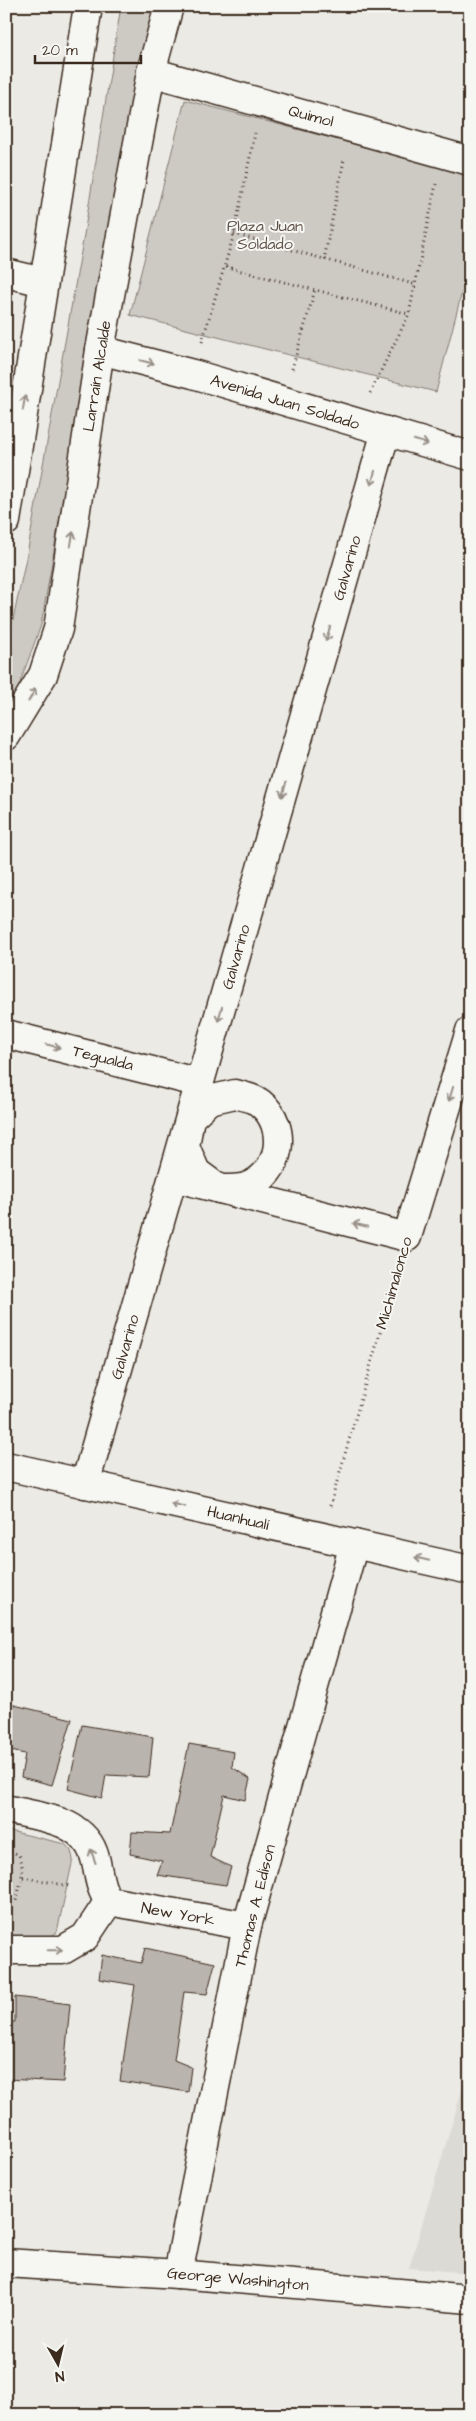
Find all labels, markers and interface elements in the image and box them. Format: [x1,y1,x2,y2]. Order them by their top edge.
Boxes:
scale bar [35,32,141,64]
text: 20 m [42,40,78,61]
street label: Quimol [286,99,336,133]
park label: Plaza Juan Soldado [227,215,303,255]
street label: Larraín Alcalde [77,319,117,433]
one-way arrow [139,358,155,367]
street label: Avenida Juan Soldado [208,369,362,435]
one-way arrow [19,395,29,411]
one-way arrow [413,437,429,447]
one-way arrow [368,470,377,486]
one-way arrow [67,531,77,547]
street label: Galvarino [327,533,367,603]
one-way arrow [323,626,333,642]
one-way arrow [28,688,37,703]
one-way arrow [278,782,288,798]
street label: Galvarino [216,922,256,992]
one-way arrow [214,1006,224,1022]
street label: Tegualda [70,1040,136,1077]
one-way arrow [45,1042,61,1051]
one-way arrow [445,1086,455,1102]
one-way arrow [353,1220,369,1229]
street label: Michimalonco [370,1234,418,1332]
street label: Galvarino [105,1312,145,1382]
one-way arrow [171,1500,187,1509]
street label: Huanhualí [205,1500,272,1536]
one-way arrow [415,1554,431,1563]
street label: Thomas A. Edison [229,1842,281,1970]
one-way arrow [88,1849,97,1864]
street label: New York [140,1897,217,1931]
one-way arrow [46,1945,63,1955]
street label: George Washington [166,2262,310,2297]
north arrow [32,2338,82,2388]
text: N [54,2365,65,2386]

